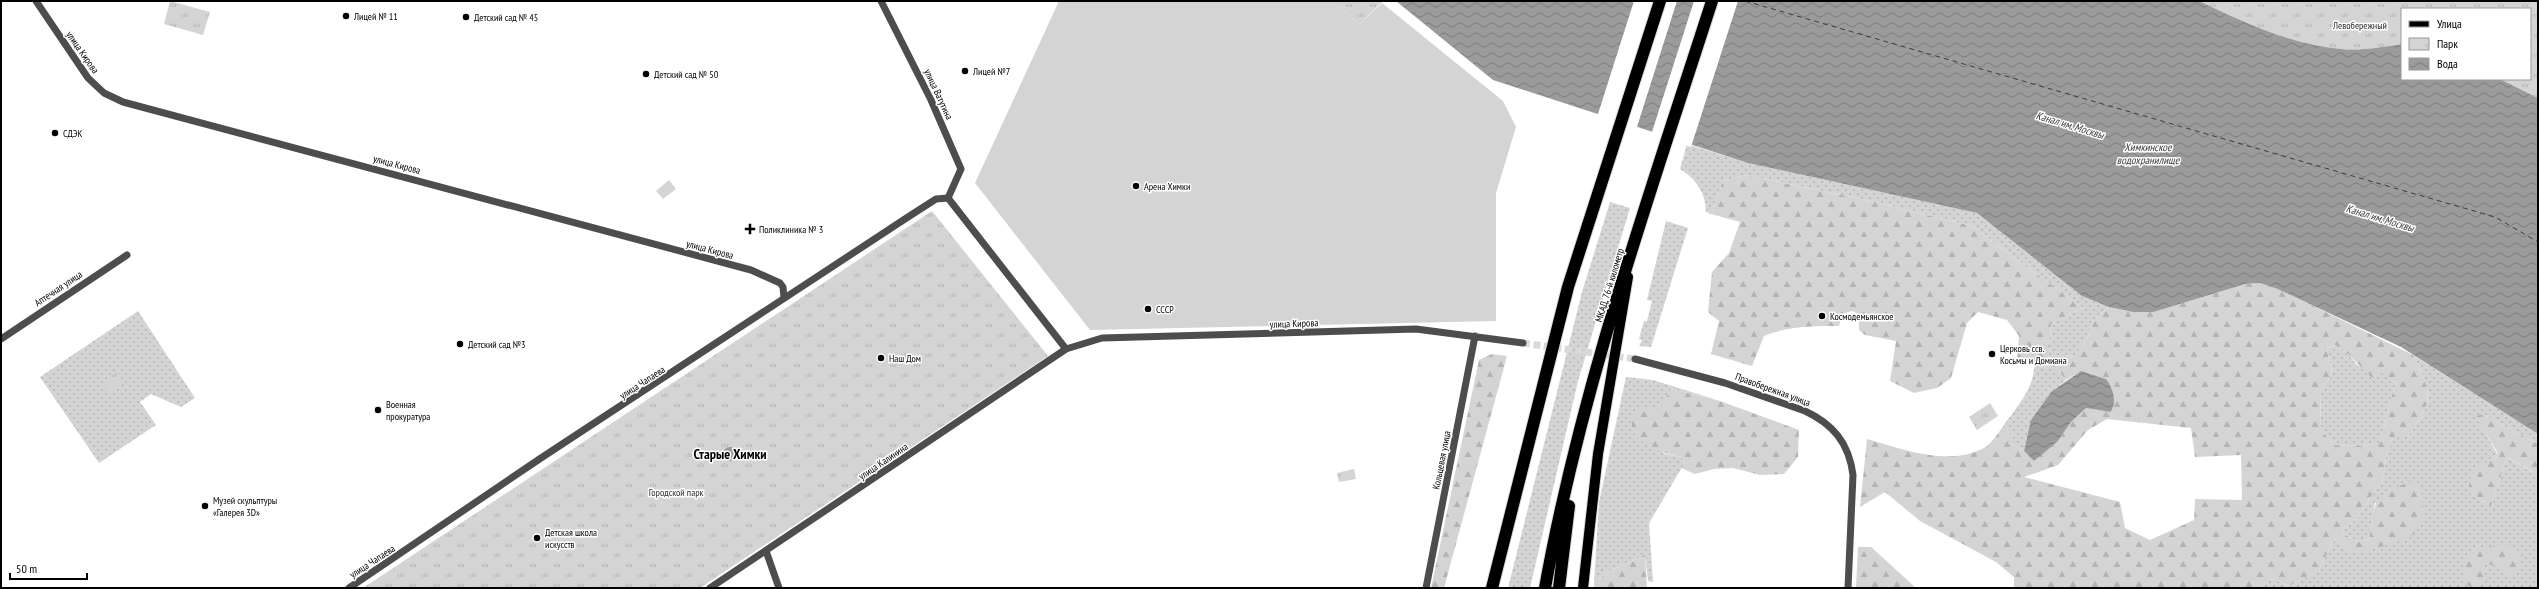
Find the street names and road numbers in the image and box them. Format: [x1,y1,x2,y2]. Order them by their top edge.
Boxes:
street label: улица Кирова [63,29,102,76]
street label: улица Ватутина [921,67,956,122]
street label: улица Кирова [372,152,422,177]
street label: улица Кирова [685,237,735,262]
street label: МКАД, 76-й километр [1592,247,1627,324]
street label: Аптечная улица [32,268,85,309]
street label: улица Кирова [1269,316,1319,331]
street label: улица Чапаева [617,363,668,402]
street label: Правобережная улица [1733,370,1812,409]
street label: Кольцевая улица [1429,430,1454,491]
street label: улица Калинина [856,440,911,483]
street label: улица Чапаева [347,542,398,581]

